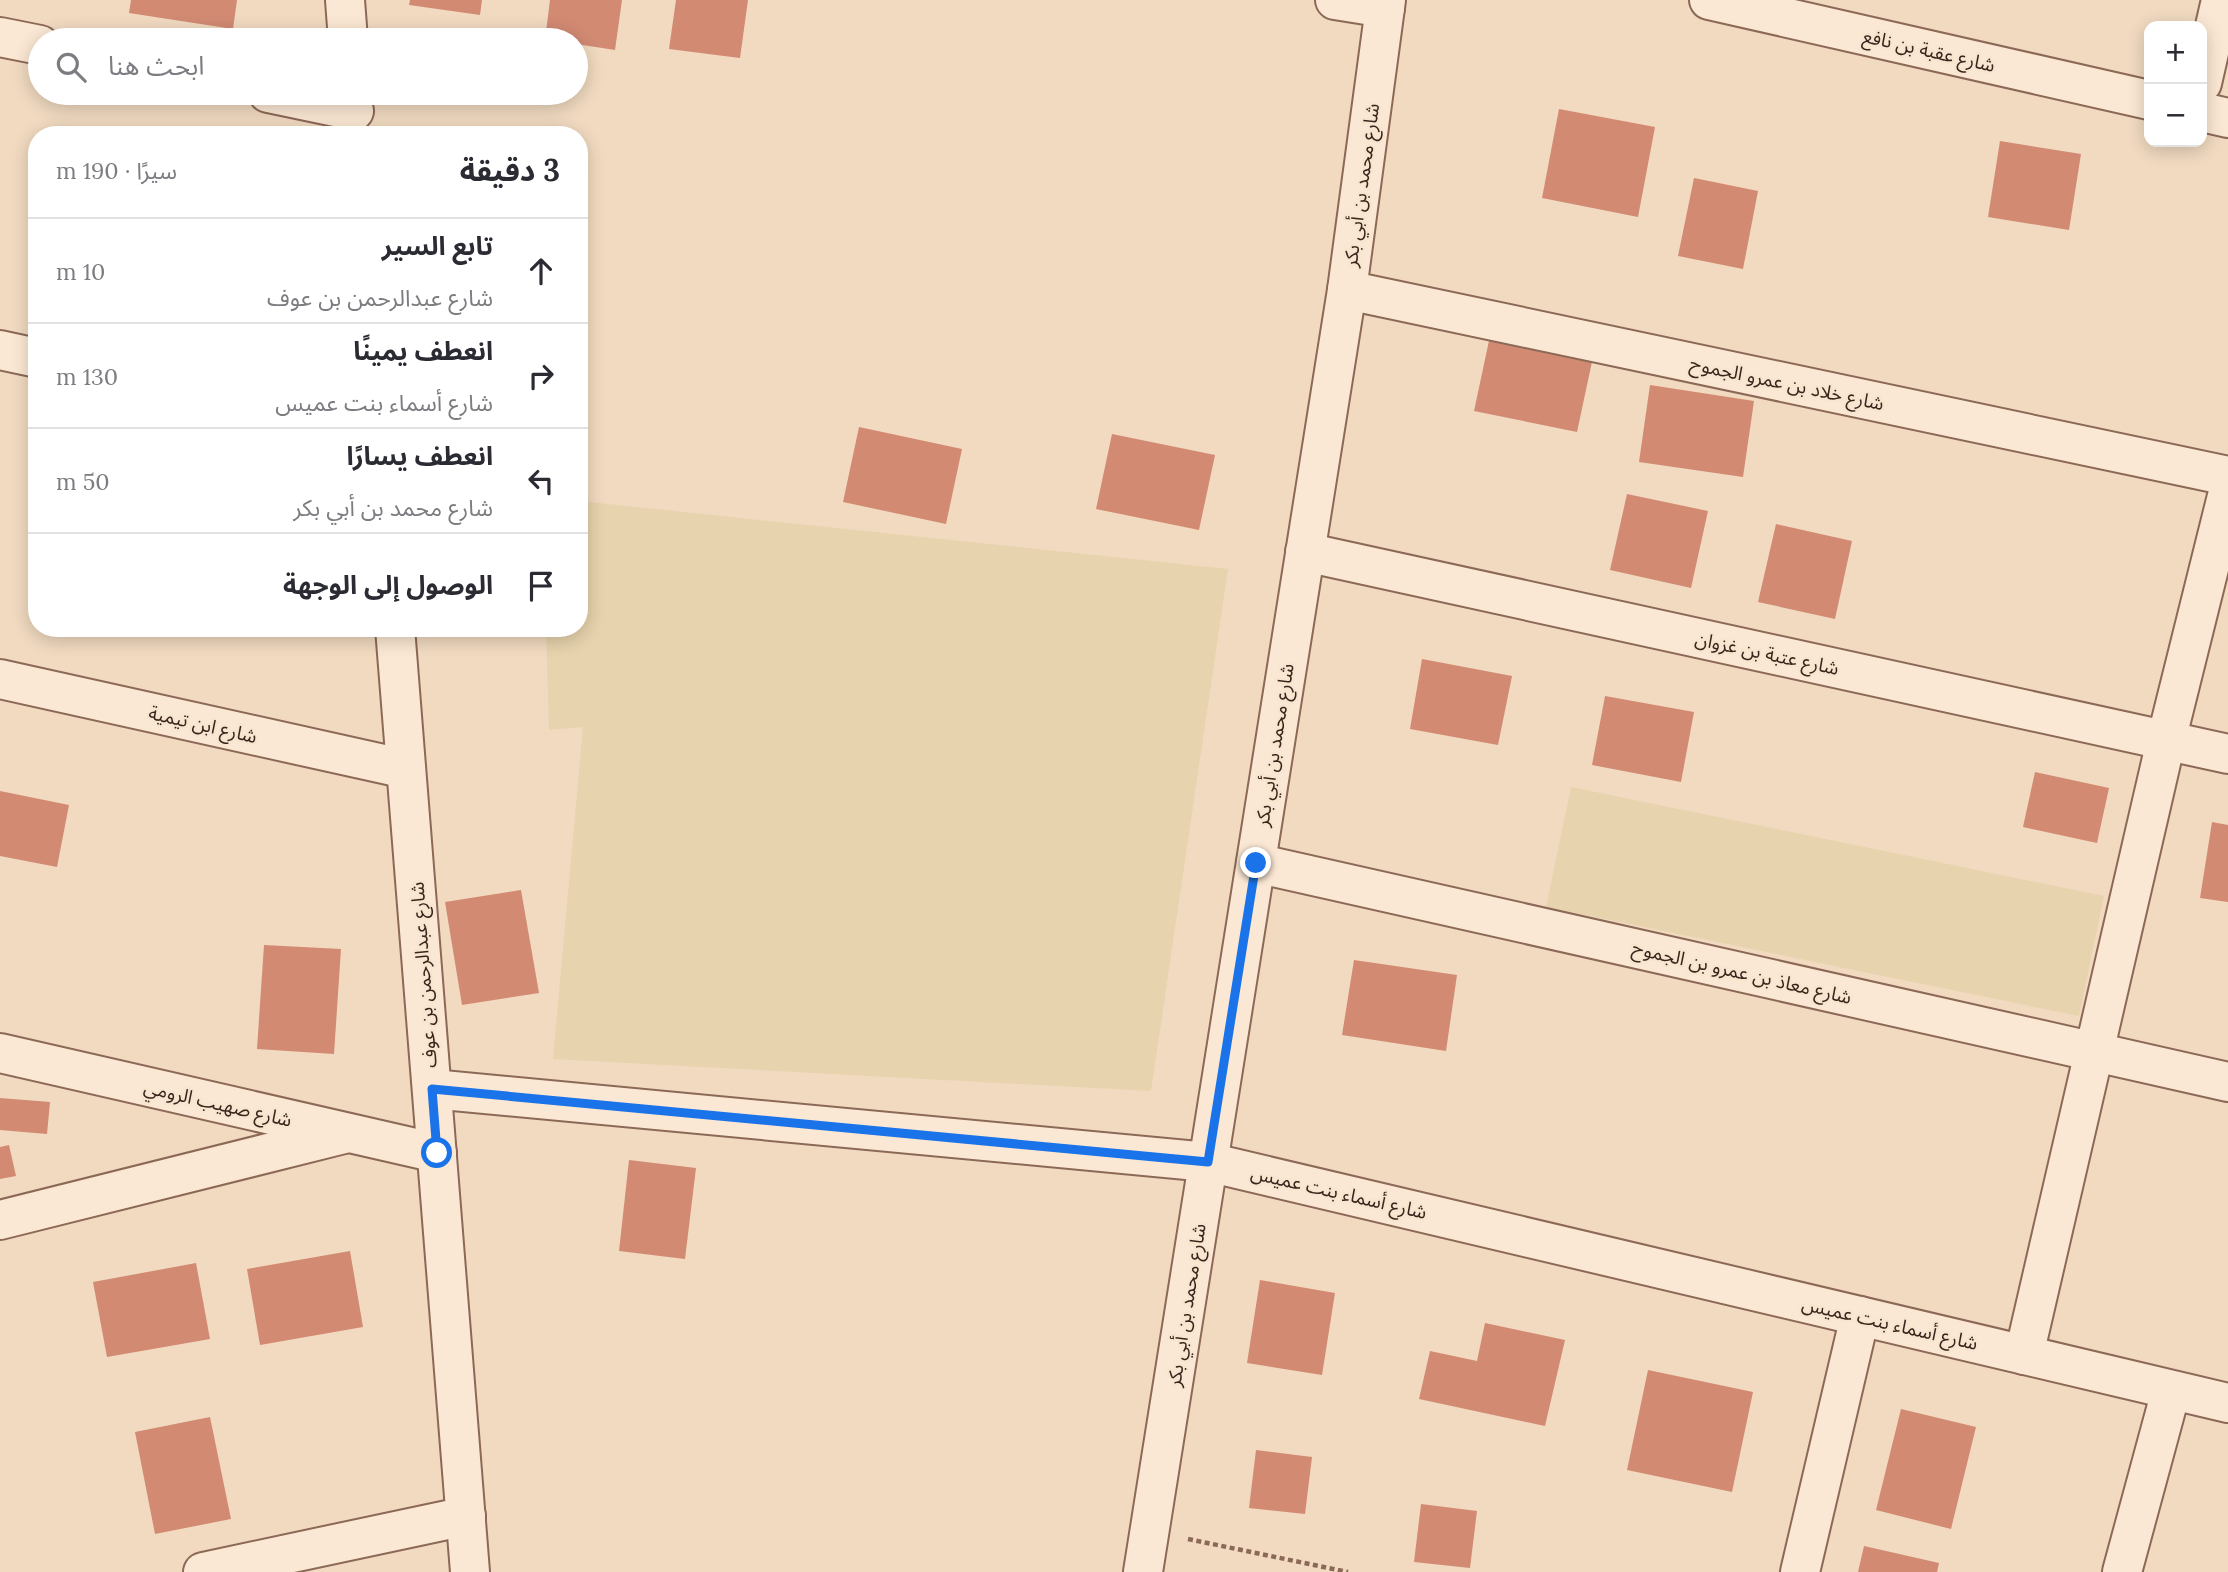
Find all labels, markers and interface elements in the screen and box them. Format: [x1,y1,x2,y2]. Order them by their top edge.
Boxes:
map controls [2144,21,2207,147]
button: + [2144,21,2207,84]
street label: شارع عقبة بن نافع [1860,23,1997,80]
search box [28,28,588,105]
icon: search [52,48,90,86]
text: ابحث هنا [108,49,204,82]
button: − [2144,84,2207,147]
street label: شارع محمد بن أبي بكر [1337,102,1388,270]
text: 3 دقيقة [460,151,560,189]
text: سيرًا · 190 m [56,156,177,185]
text: تابع السير [382,229,493,262]
icon: ahead [522,252,560,290]
text: 10 m [56,257,105,286]
text: شارع عبدالرحمن بن عوف [267,283,493,312]
text: انعطف يمينًا [353,334,493,367]
street label: شارع خلاد بن عمرو الجموح [1687,351,1886,417]
icon: right [522,357,560,395]
text: 130 m [56,362,118,391]
text: شارع أسماء بنت عميس [275,388,493,417]
text: انعطف يسارًا [346,439,493,472]
icon: left [522,462,560,500]
text: 50 m [56,467,109,496]
text: شارع محمد بن أبي بكر [293,493,493,522]
icon: arrive [522,567,560,605]
text: الوصول إلى الوجهة [283,568,493,601]
street label: شارع عتبة بن غزوان [1692,626,1841,682]
street label: شارع محمد بن أبي بكر [1249,662,1302,830]
street label: شارع ابن تيمية [146,700,260,750]
route end [1240,847,1271,878]
street label: شارع عبدالرحمن بن عوف [405,881,443,1069]
street label: شارع معاذ بن عمرو بن الجموح [1629,935,1854,1011]
street label: شارع صهيب الرومي [141,1074,294,1135]
route start [421,1137,452,1168]
street label: شارع أسماء بنت عميس [1248,1160,1429,1226]
street label: شارع محمد بن أبي بكر [1161,1222,1214,1390]
street label: شارع أسماء بنت عميس [1799,1291,1980,1357]

